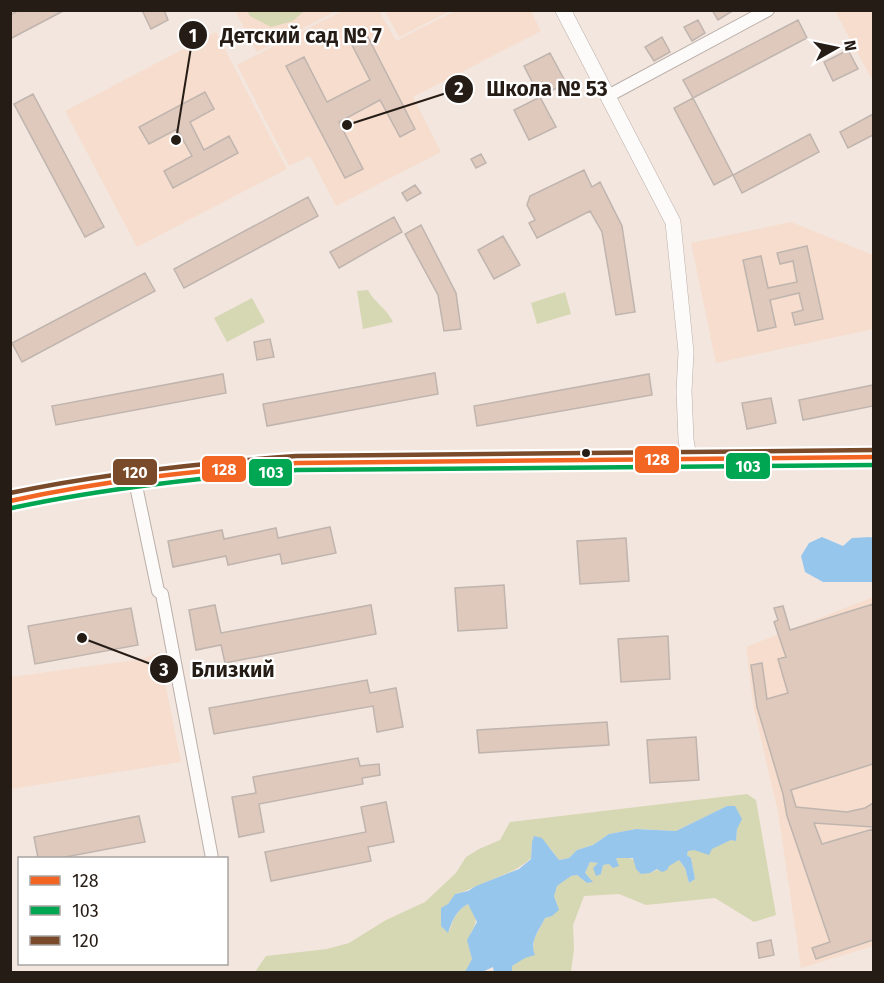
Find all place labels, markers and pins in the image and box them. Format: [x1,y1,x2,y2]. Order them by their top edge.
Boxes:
callout: Детский сад № 7 [178,16,394,55]
callout: Школа № 53 [444,70,619,109]
unlabelled marker [580,447,592,459]
callout: Близкий [149,650,287,689]

